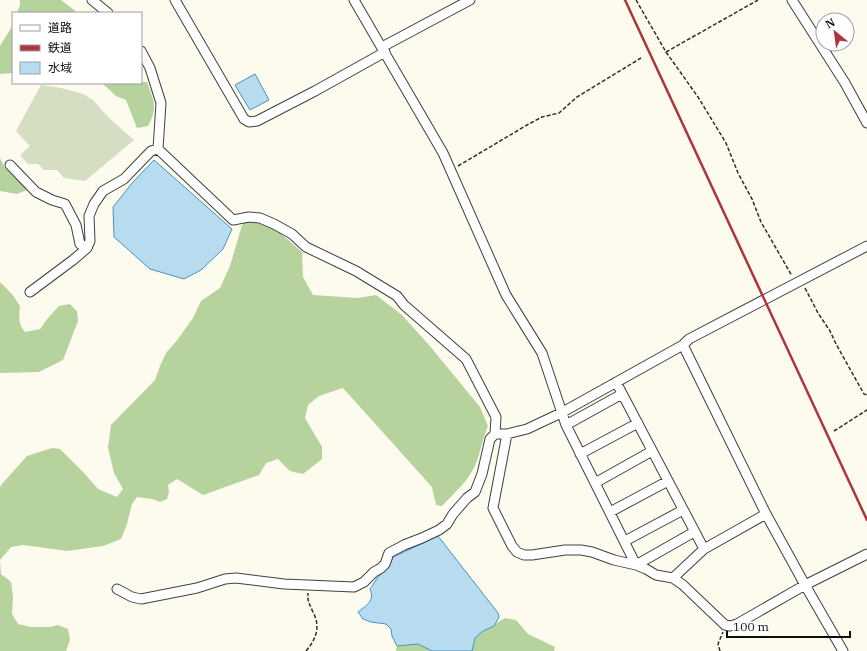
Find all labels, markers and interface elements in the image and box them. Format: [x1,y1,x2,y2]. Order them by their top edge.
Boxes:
legend [12,12,142,84]
north arrow [815,12,855,52]
text: N [823,15,838,31]
text: 道路 [48,20,72,35]
text: 鉄道 [48,40,72,55]
text: 水域 [48,60,72,75]
scale bar [727,613,850,639]
text: 100 m [733,619,769,634]

